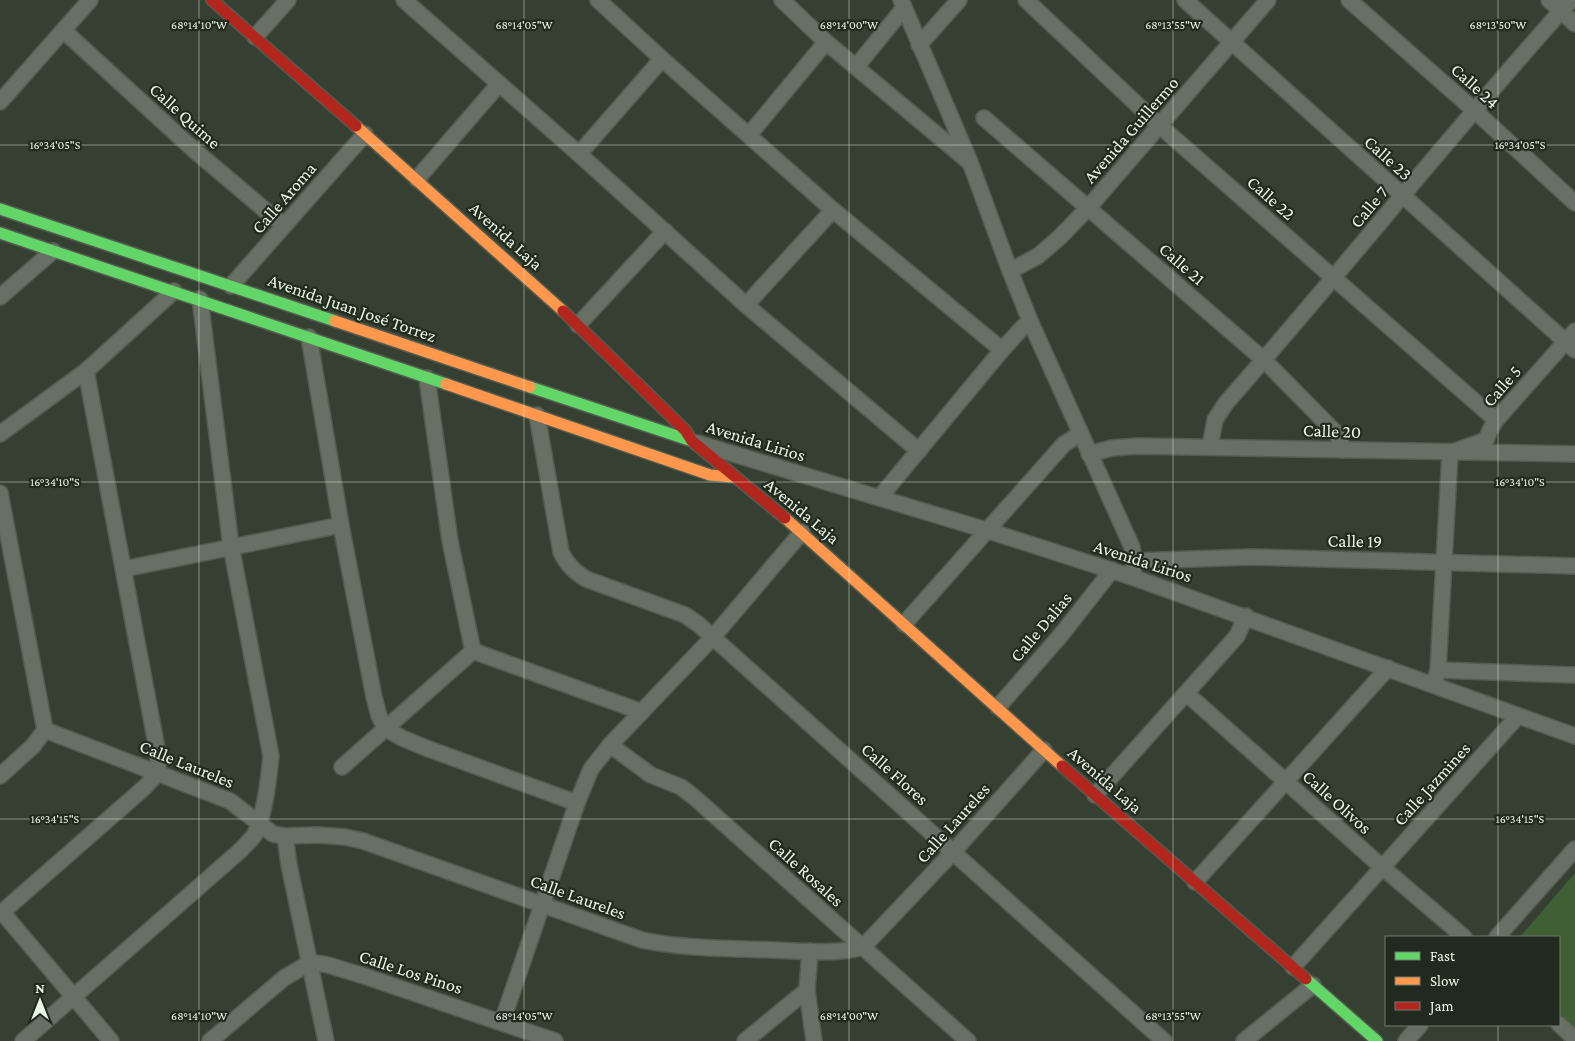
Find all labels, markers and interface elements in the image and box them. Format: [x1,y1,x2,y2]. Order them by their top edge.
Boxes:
text: 68°14'10"W [171,18,227,32]
text: 68°14'05"W [495,18,553,32]
text: 68°14'00"W [820,18,878,32]
text: 68°13'55"W [1145,18,1201,32]
text: 68°13'50"W [1470,18,1526,32]
street label: Calle 24 [1447,59,1503,113]
street label: Avenida Guillermo [1079,73,1183,187]
street label: Calle Quime [146,79,225,153]
street label: Calle 23 [1360,132,1416,184]
text: 16°34'05"S [30,138,81,152]
text: 16°34'05"S [1495,138,1546,152]
street label: Calle Aroma [248,158,320,238]
street label: Calle 22 [1243,172,1299,224]
street label: Calle 7 [1346,182,1392,232]
street label: Avenida Laja [465,198,547,275]
street label: Calle 21 [1155,239,1209,289]
street label: Avenida Juan José Torrez [265,270,439,346]
street label: Calle 5 [1479,361,1525,411]
street label: Avenida Lirios [704,416,808,466]
street label: Calle 20 [1302,420,1362,442]
street label: Avenida Laja [760,474,843,549]
text: 16°34'10"S [30,475,80,489]
text: 16°34'10"S [1495,475,1545,489]
street label: Calle 19 [1327,531,1383,551]
street label: Avenida Lirios [1091,536,1195,586]
street label: Calle Dalias [1006,588,1076,666]
street label: Calle Laureles [137,736,237,792]
street label: Calle Jazmines [1390,738,1474,830]
street label: Calle Flores [857,739,933,809]
street label: Avenida Laja [1063,742,1146,818]
street label: Calle Olivos [1299,766,1375,838]
street label: Calle Laureles [912,779,994,867]
text: 16°34'15"S [31,812,80,826]
text: 16°34'15"S [1496,812,1545,826]
street label: Calle Rosales [765,833,847,911]
street label: Calle Laureles [528,870,628,924]
legend [1385,936,1560,1026]
street label: Calle Los Pinos [357,946,465,998]
text: Fast [1430,948,1456,964]
text: Slow [1430,973,1460,989]
north arrow [15,976,65,1026]
text: N [35,980,45,996]
text: Jam [1428,998,1453,1015]
text: 68°14'10"W [171,1009,227,1023]
text: 68°14'05"W [495,1009,553,1023]
text: 68°14'00"W [820,1009,878,1023]
text: 68°13'55"W [1145,1009,1201,1023]

